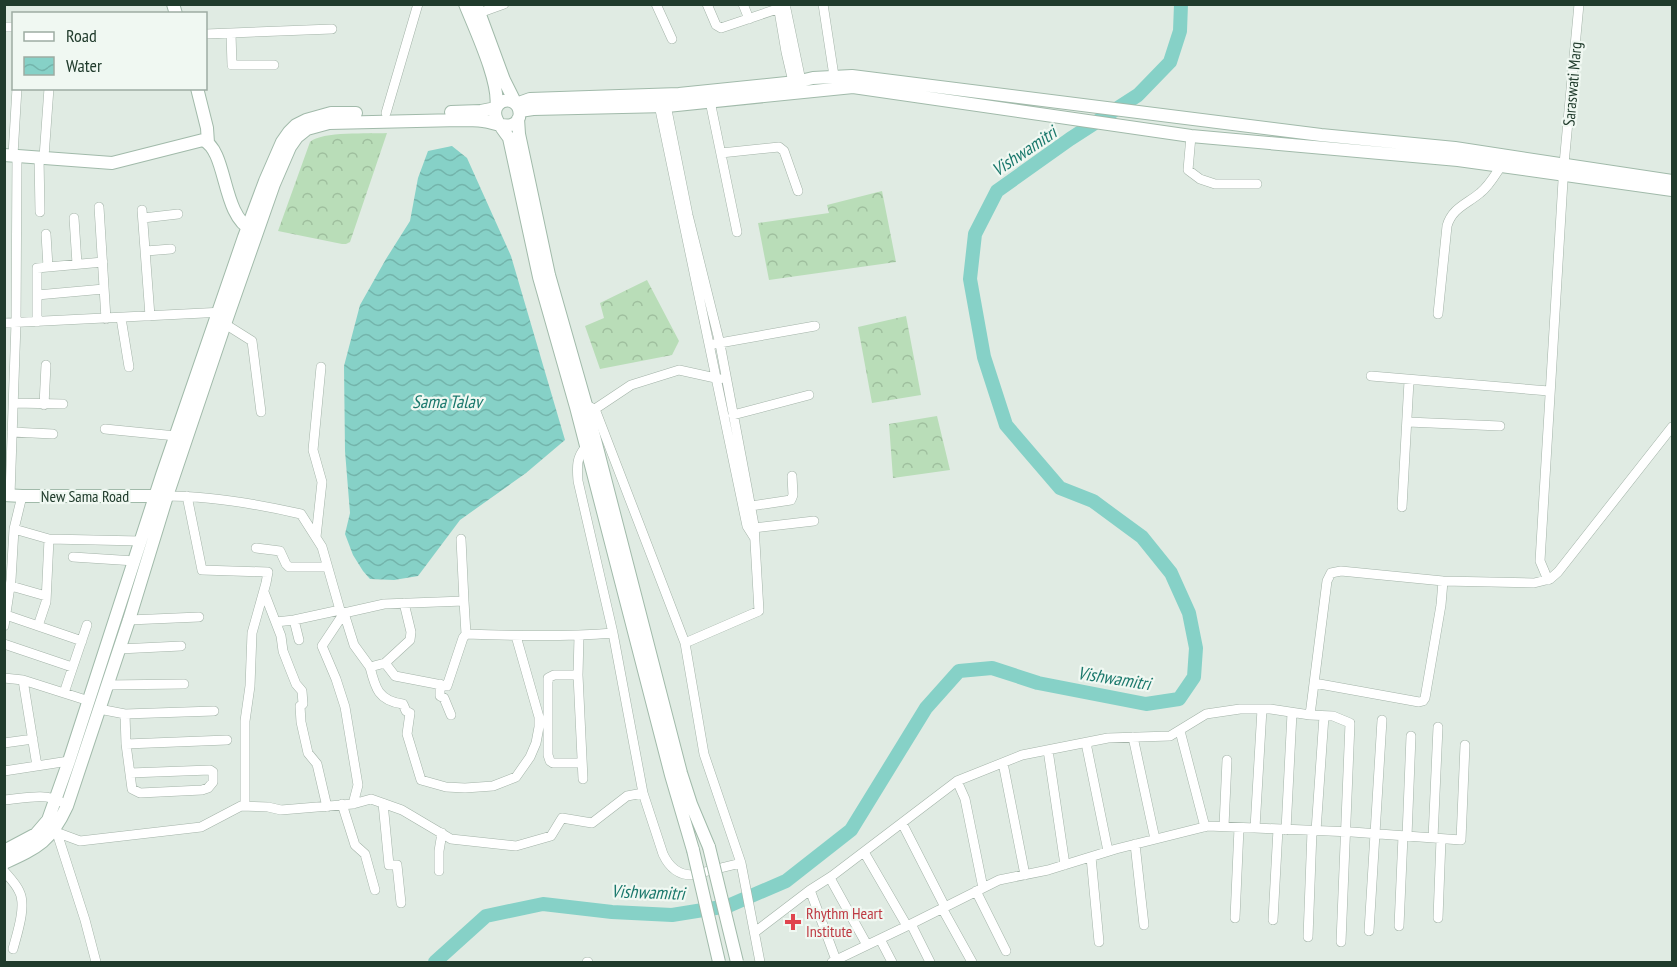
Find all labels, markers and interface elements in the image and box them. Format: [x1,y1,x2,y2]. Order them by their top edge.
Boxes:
legend [12,12,207,90]
text: Road [66,24,97,47]
street label: Saraswati Marg [1558,41,1586,127]
text: Water [66,54,102,77]
water label: Vishwamitri [987,120,1063,181]
water label: Sama Talav [412,390,485,413]
street label: New Sama Road [41,486,129,506]
water label: Vishwamitri [1076,661,1154,695]
water label: Vishwamitri [611,879,687,905]
place label: Rhythm Heart Institute [806,903,883,941]
marker: Rhythm Heart Institute [784,913,802,931]

